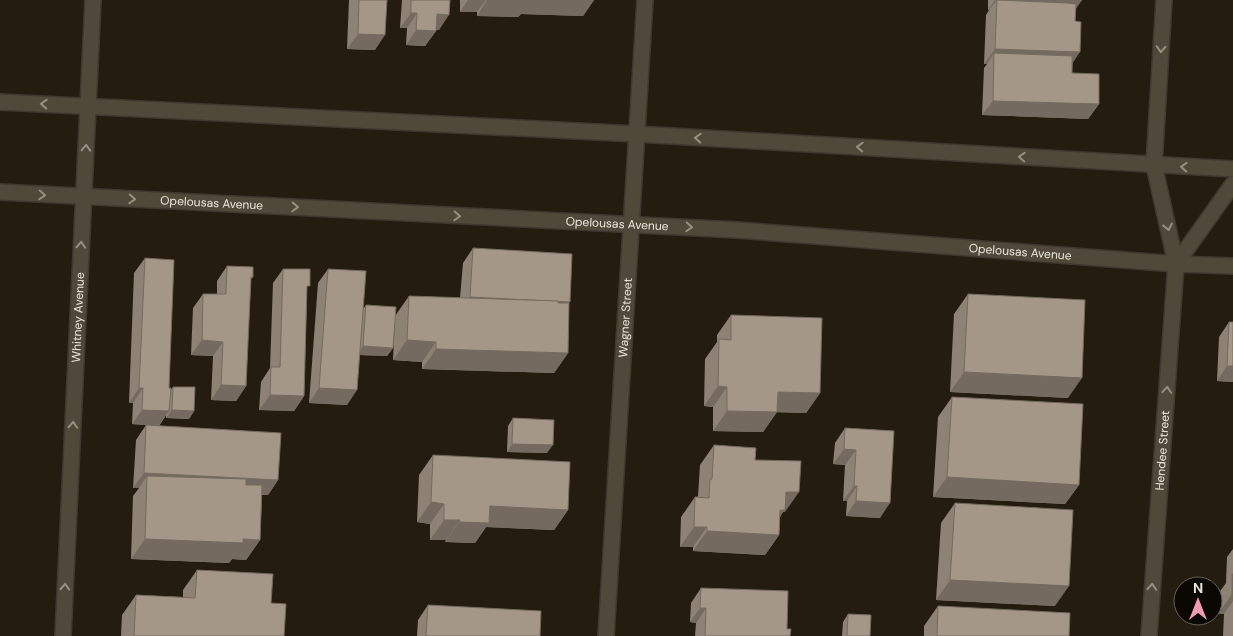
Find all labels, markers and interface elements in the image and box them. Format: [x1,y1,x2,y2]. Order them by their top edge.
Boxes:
one-way arrow [1156,45,1167,53]
one-way arrow [40,99,48,109]
one-way arrow [693,132,701,143]
one-way arrow [856,142,864,153]
one-way arrow [80,144,91,152]
one-way arrow [1018,151,1026,162]
one-way arrow [1180,161,1188,172]
one-way arrow [38,189,46,200]
street label: Opelousas Avenue [160,192,264,214]
one-way arrow [129,194,137,205]
one-way arrow [291,202,299,213]
one-way arrow [453,210,461,221]
street label: Opelousas Avenue [565,213,669,234]
one-way arrow [685,222,693,233]
one-way arrow [1162,222,1173,231]
street label: Opelousas Avenue [968,240,1072,264]
one-way arrow [76,241,87,249]
street label: Whitney Avenue [68,272,88,363]
street label: Wagner Street [615,277,636,358]
one-way arrow [1161,386,1172,394]
street label: Hendee Street [1152,410,1173,491]
one-way arrow [67,421,78,429]
north arrow [1173,576,1223,626]
text: N [1193,579,1203,597]
one-way arrow [60,583,71,591]
one-way arrow [1147,583,1158,591]

